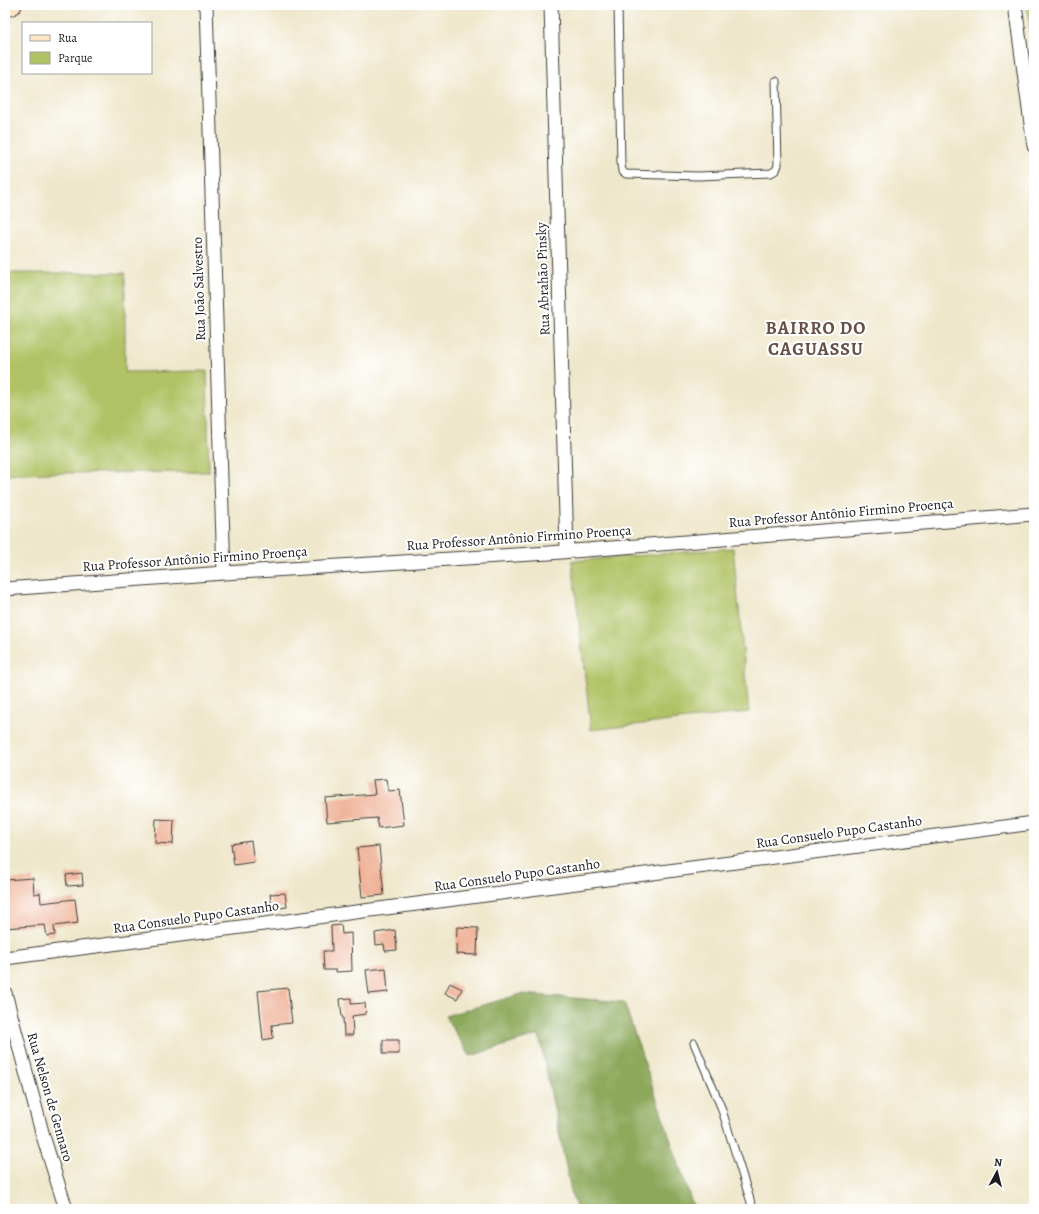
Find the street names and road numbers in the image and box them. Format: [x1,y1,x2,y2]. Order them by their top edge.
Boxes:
street label: Rua Abrahão Pinsky [531,221,554,336]
street label: Rua João Salvestro [188,237,210,341]
street label: Rua Professor Antônio Firmino Proença [728,494,955,532]
street label: Rua Professor Antônio Firmino Proença [406,521,633,555]
street label: Rua Professor Antônio Firmino Proença [82,542,309,576]
street label: Rua Consuelo Pupo Castanho [755,811,923,853]
street label: Rua Consuelo Pupo Castanho [433,854,601,896]
street label: Rua Consuelo Pupo Castanho [112,896,280,938]
street label: Rua Nelson de Gennaro [22,1030,78,1164]

